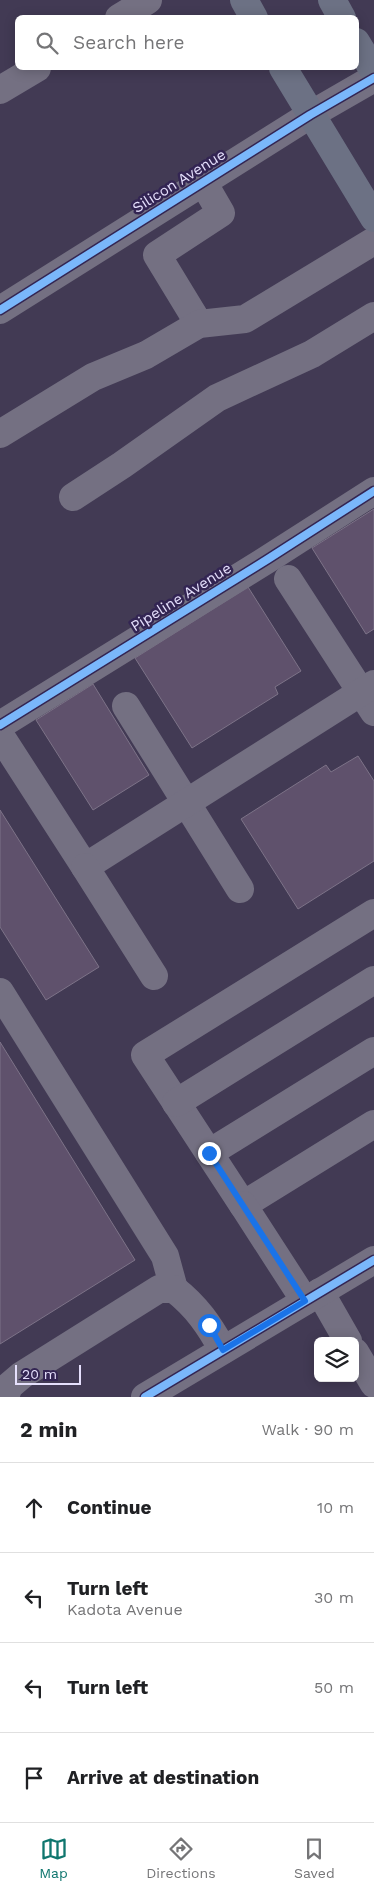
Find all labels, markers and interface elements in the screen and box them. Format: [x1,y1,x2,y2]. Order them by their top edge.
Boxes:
search box [15,15,359,70]
icon: search [33,29,61,57]
text: Search here [73,31,184,54]
street label: Silicon Avenue [129,145,229,217]
street label: Pipeline Avenue [127,559,235,635]
route end [198,1142,221,1165]
route start [198,1314,221,1337]
map controls [314,1337,359,1382]
button: layers [314,1337,359,1382]
scale bar [15,1362,81,1385]
text: 20 m [22,1366,57,1382]
text: 2 min [20,1417,77,1442]
text: Walk · 90 m [262,1420,354,1439]
icon: ahead [20,1494,48,1522]
text: Continue [67,1496,151,1519]
text: 10 m [317,1498,354,1517]
text: Turn left [67,1577,148,1600]
icon: left [20,1584,48,1612]
text: 30 m [314,1588,354,1607]
text: Kadota Avenue [67,1600,183,1619]
icon: left [20,1674,48,1702]
text: Turn left [67,1676,148,1699]
text: 50 m [314,1678,354,1697]
icon: arrive [20,1764,48,1792]
text: Arrive at destination [67,1766,259,1789]
tab: Map [39,1835,68,1881]
tab: Directions [146,1835,216,1881]
tab: Saved [294,1835,335,1881]

